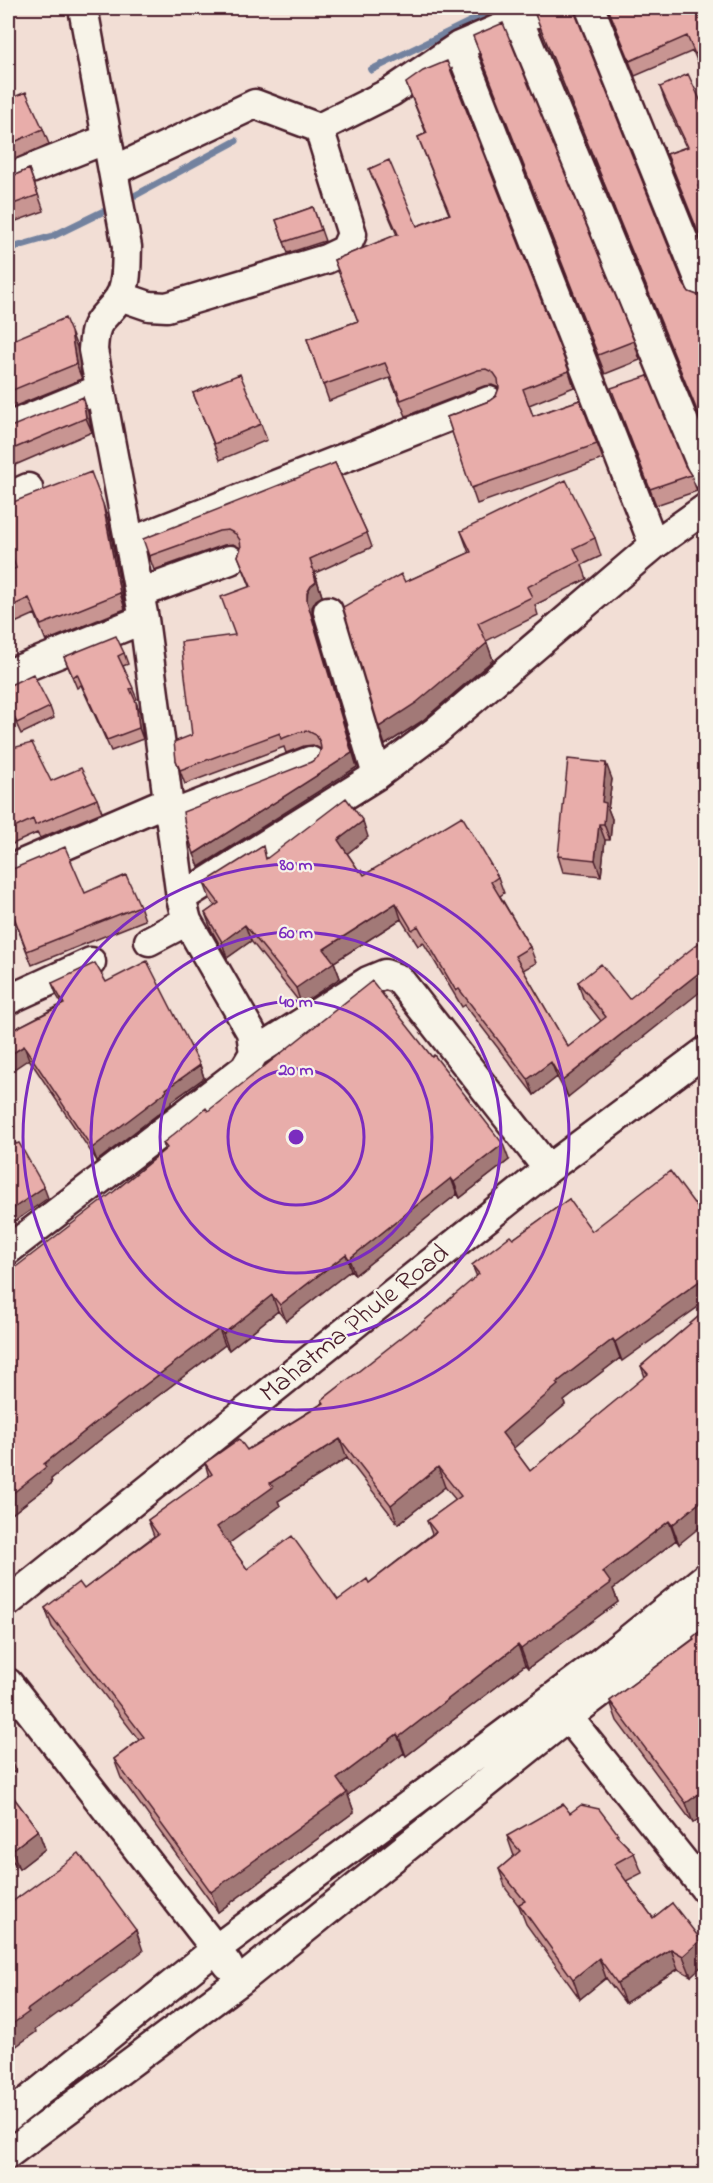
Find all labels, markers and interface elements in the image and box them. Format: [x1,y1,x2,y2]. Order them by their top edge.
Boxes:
text: 80 m [279,853,313,879]
text: 60 m [279,921,313,947]
text: 40 m [279,990,313,1016]
text: 20 m [277,1058,314,1084]
centre of rings [286,1127,306,1147]
street label: Mahatma Phule Road [252,1235,458,1413]

